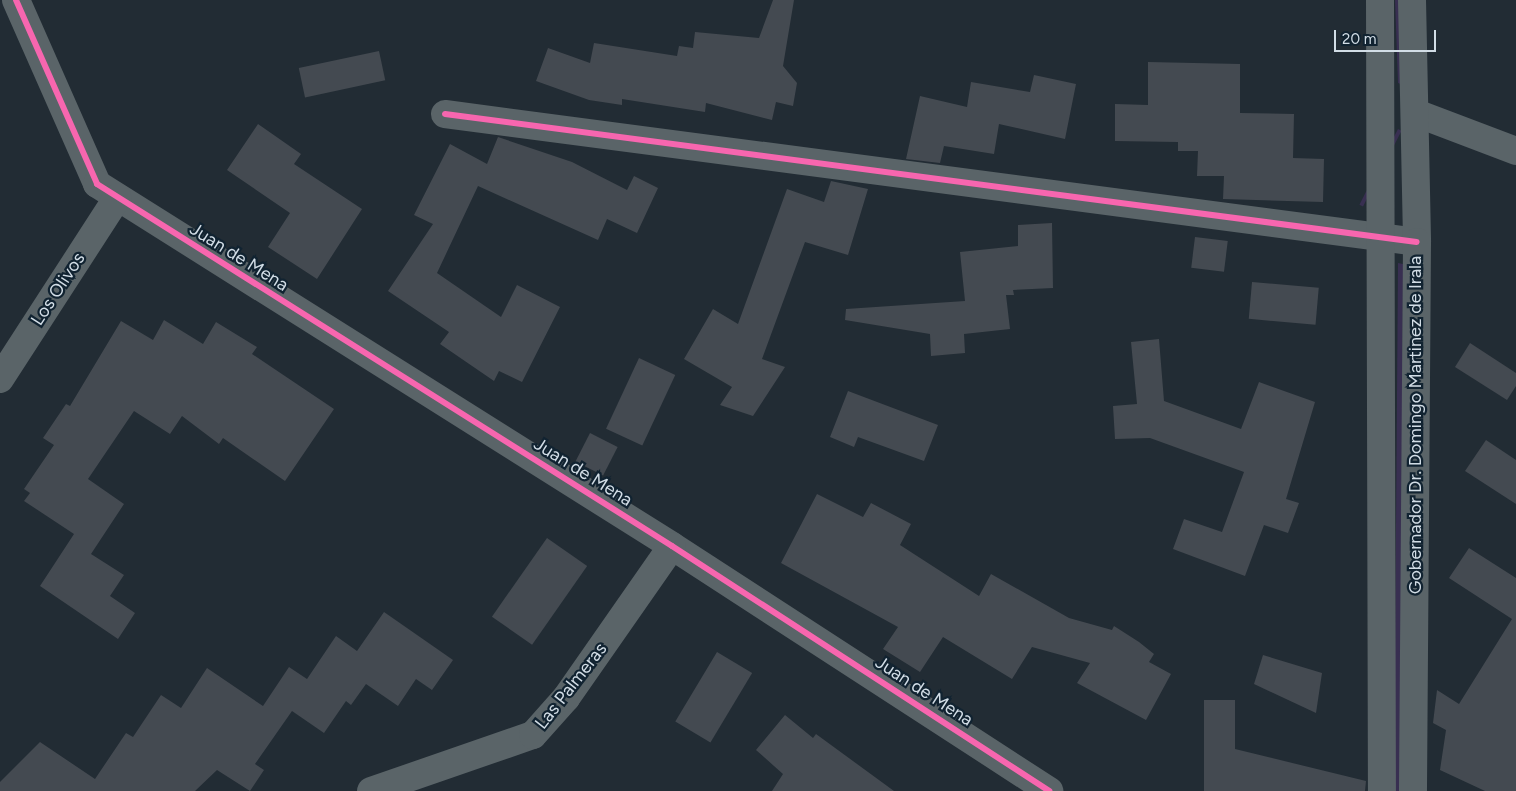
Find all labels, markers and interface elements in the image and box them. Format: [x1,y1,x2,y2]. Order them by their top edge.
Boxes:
scale bar [1336,20,1438,52]
text: 20 m [1342,30,1376,48]
street label: Juan de Mena [186,218,292,296]
street label: Los Olivos [26,248,90,330]
street label: Gobernador Dr. Domingo Martinez de Irala [1404,256,1426,594]
street label: Juan de Mena [530,433,636,511]
street label: Las Palmeras [531,639,611,733]
street label: Juan de Mena [871,651,977,731]

